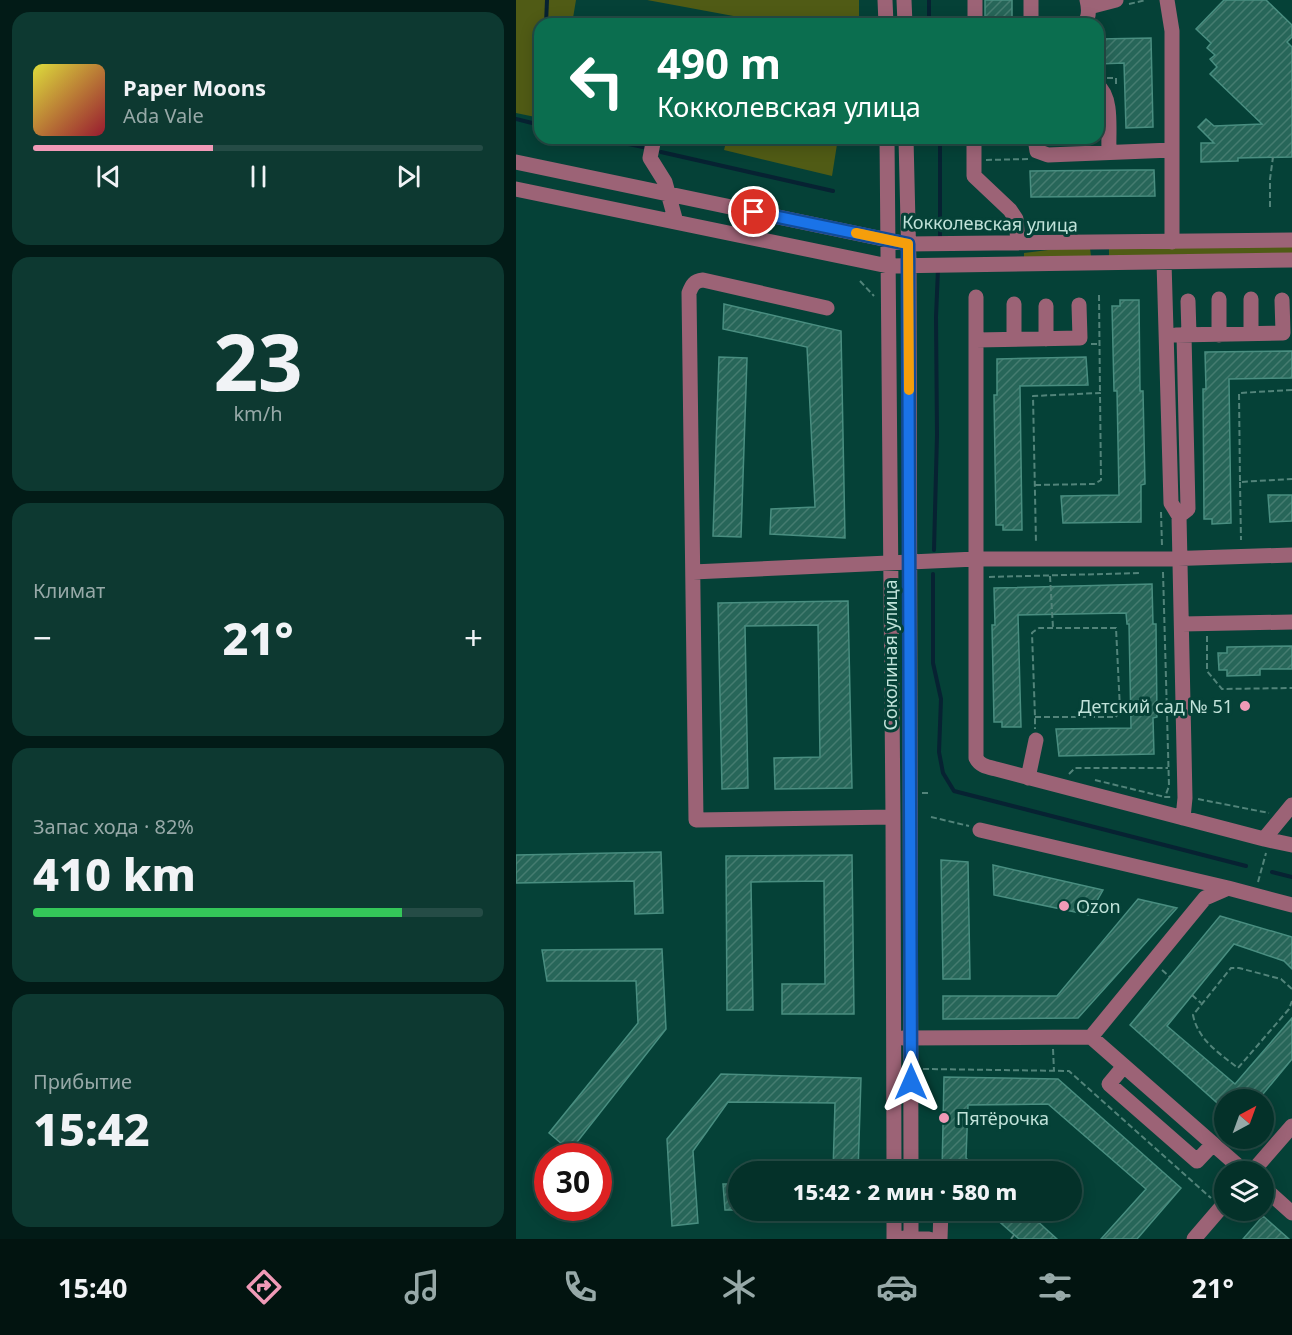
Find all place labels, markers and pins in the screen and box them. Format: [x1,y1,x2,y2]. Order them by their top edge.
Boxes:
pin [728,186,779,237]
place label: Детский сад № 51 [1078,694,1233,718]
marker: Детский сад № 51 [1238,699,1252,713]
place label: Ozon [1076,894,1121,918]
marker: Ozon [1057,899,1071,913]
place label: Пятёрочка [956,1106,1049,1130]
marker: Пятёрочка [937,1111,951,1125]

